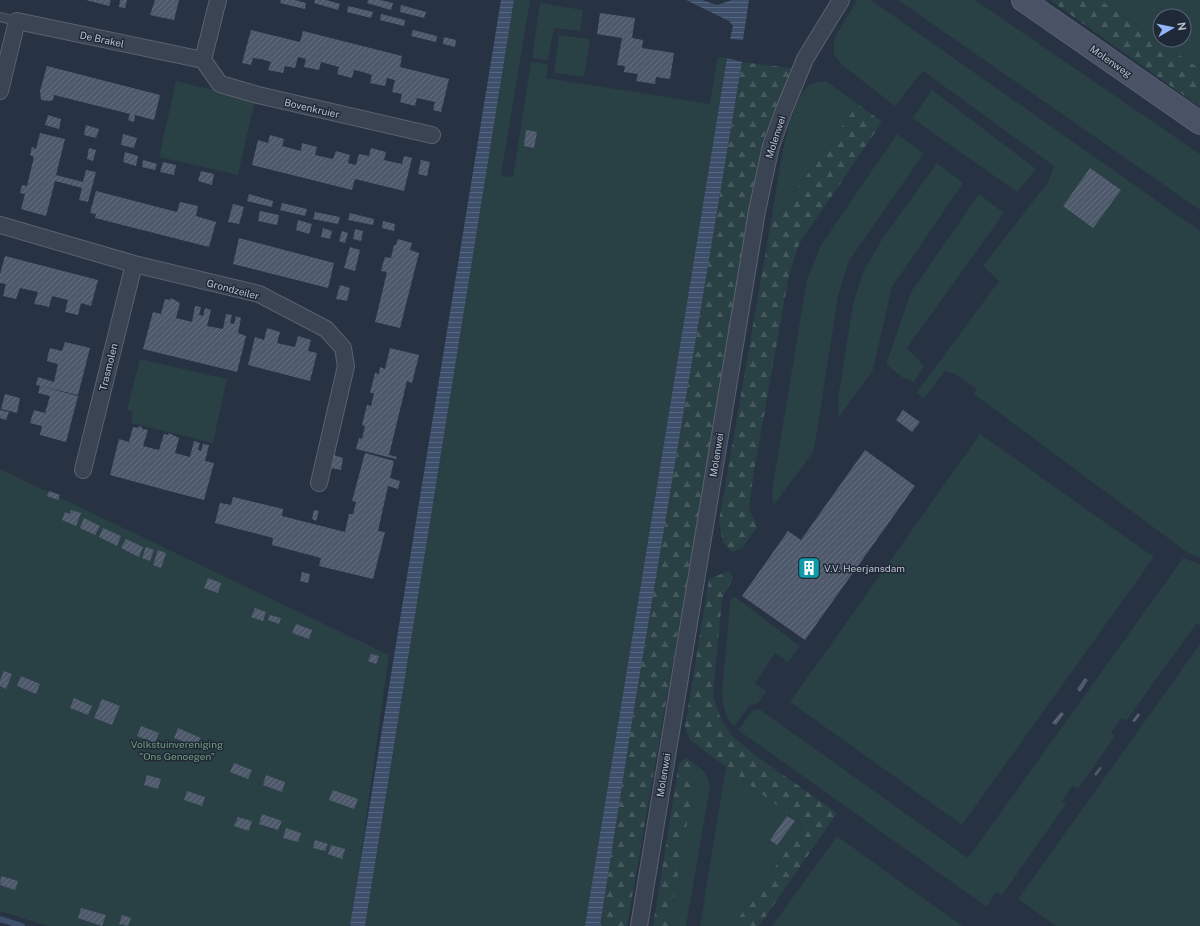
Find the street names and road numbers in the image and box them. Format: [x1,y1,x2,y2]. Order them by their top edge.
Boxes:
street label: De Brakel [79,28,125,50]
street label: Molenweg [1088,42,1134,80]
street label: Bovenkruier [283,96,341,120]
street label: Molenwei [762,114,788,160]
street label: Grondzeiler [205,276,261,302]
street label: Trasmolen [96,342,120,392]
street label: Molenwei [707,432,725,478]
street label: Molenwei [654,752,672,798]

